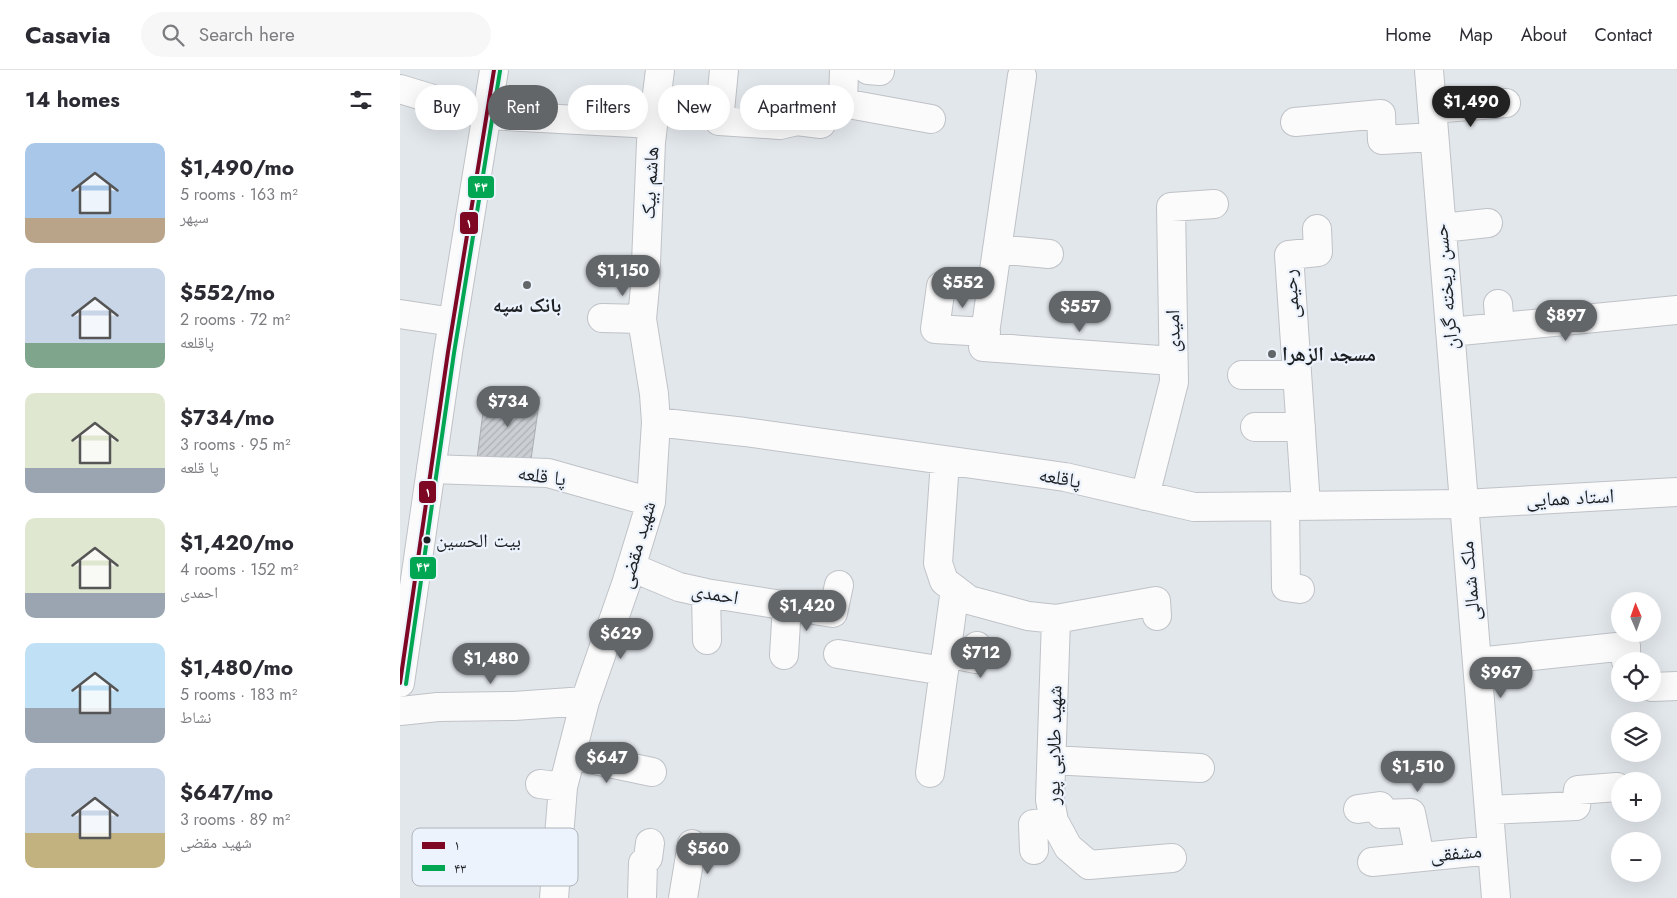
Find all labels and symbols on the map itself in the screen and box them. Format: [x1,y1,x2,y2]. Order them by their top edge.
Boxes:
pin: $1,490 [1430,85,1512,128]
street label: هاشم بیک [634,146,666,220]
line badge: ۴۳ [467,175,495,199]
text: ۴۳ [474,177,488,197]
line badge: ۱ [459,211,479,235]
text: ۱ [466,213,472,233]
street label: حسن ریخته گران [1426,222,1466,351]
pin: $1,150 [582,254,664,297]
pin: $552 [933,266,993,309]
street label: رحیمی [1275,268,1307,320]
marker: بانک سپه [521,279,533,291]
pin: $557 [1050,290,1110,333]
place label: بانک سپه [493,291,561,320]
pin: $897 [1536,300,1596,342]
street label: امیدی [1158,309,1188,353]
place label: مسجد الزهرا [1282,340,1376,369]
marker: مسجد الزهرا [1266,348,1278,360]
pin: $734 [478,386,538,428]
street label: پا قلعه [516,458,568,494]
street label: پاقلعه [1037,460,1084,496]
line badge: ۱ [418,480,437,504]
street label: استاد همایی [1525,481,1615,515]
text: ۱ [425,482,431,502]
street label: شهید مقضی [611,498,663,592]
place label: بیت الحسین [436,527,521,554]
marker: بیت الحسین [422,535,432,545]
street label: ملک شمالی [1452,540,1488,622]
line badge: ۴۳ [409,556,437,580]
text: ۴۳ [416,557,430,577]
street label: احمدی [689,576,741,612]
pin: $1,420 [766,590,848,632]
north arrow [1611,592,1661,642]
pin: $629 [591,618,651,660]
pin: $712 [951,636,1011,679]
pin: $1,480 [450,642,532,685]
pin: $967 [1471,656,1531,699]
street label: شهید طلایی پور [1038,685,1070,806]
pin: $647 [577,742,637,784]
pin: $1,510 [1377,750,1459,793]
legend [412,828,578,886]
pin: $560 [678,832,738,875]
text: ۱ [454,835,460,855]
street label: مشفقی [1429,836,1483,870]
text: ۴۳ [454,858,467,878]

